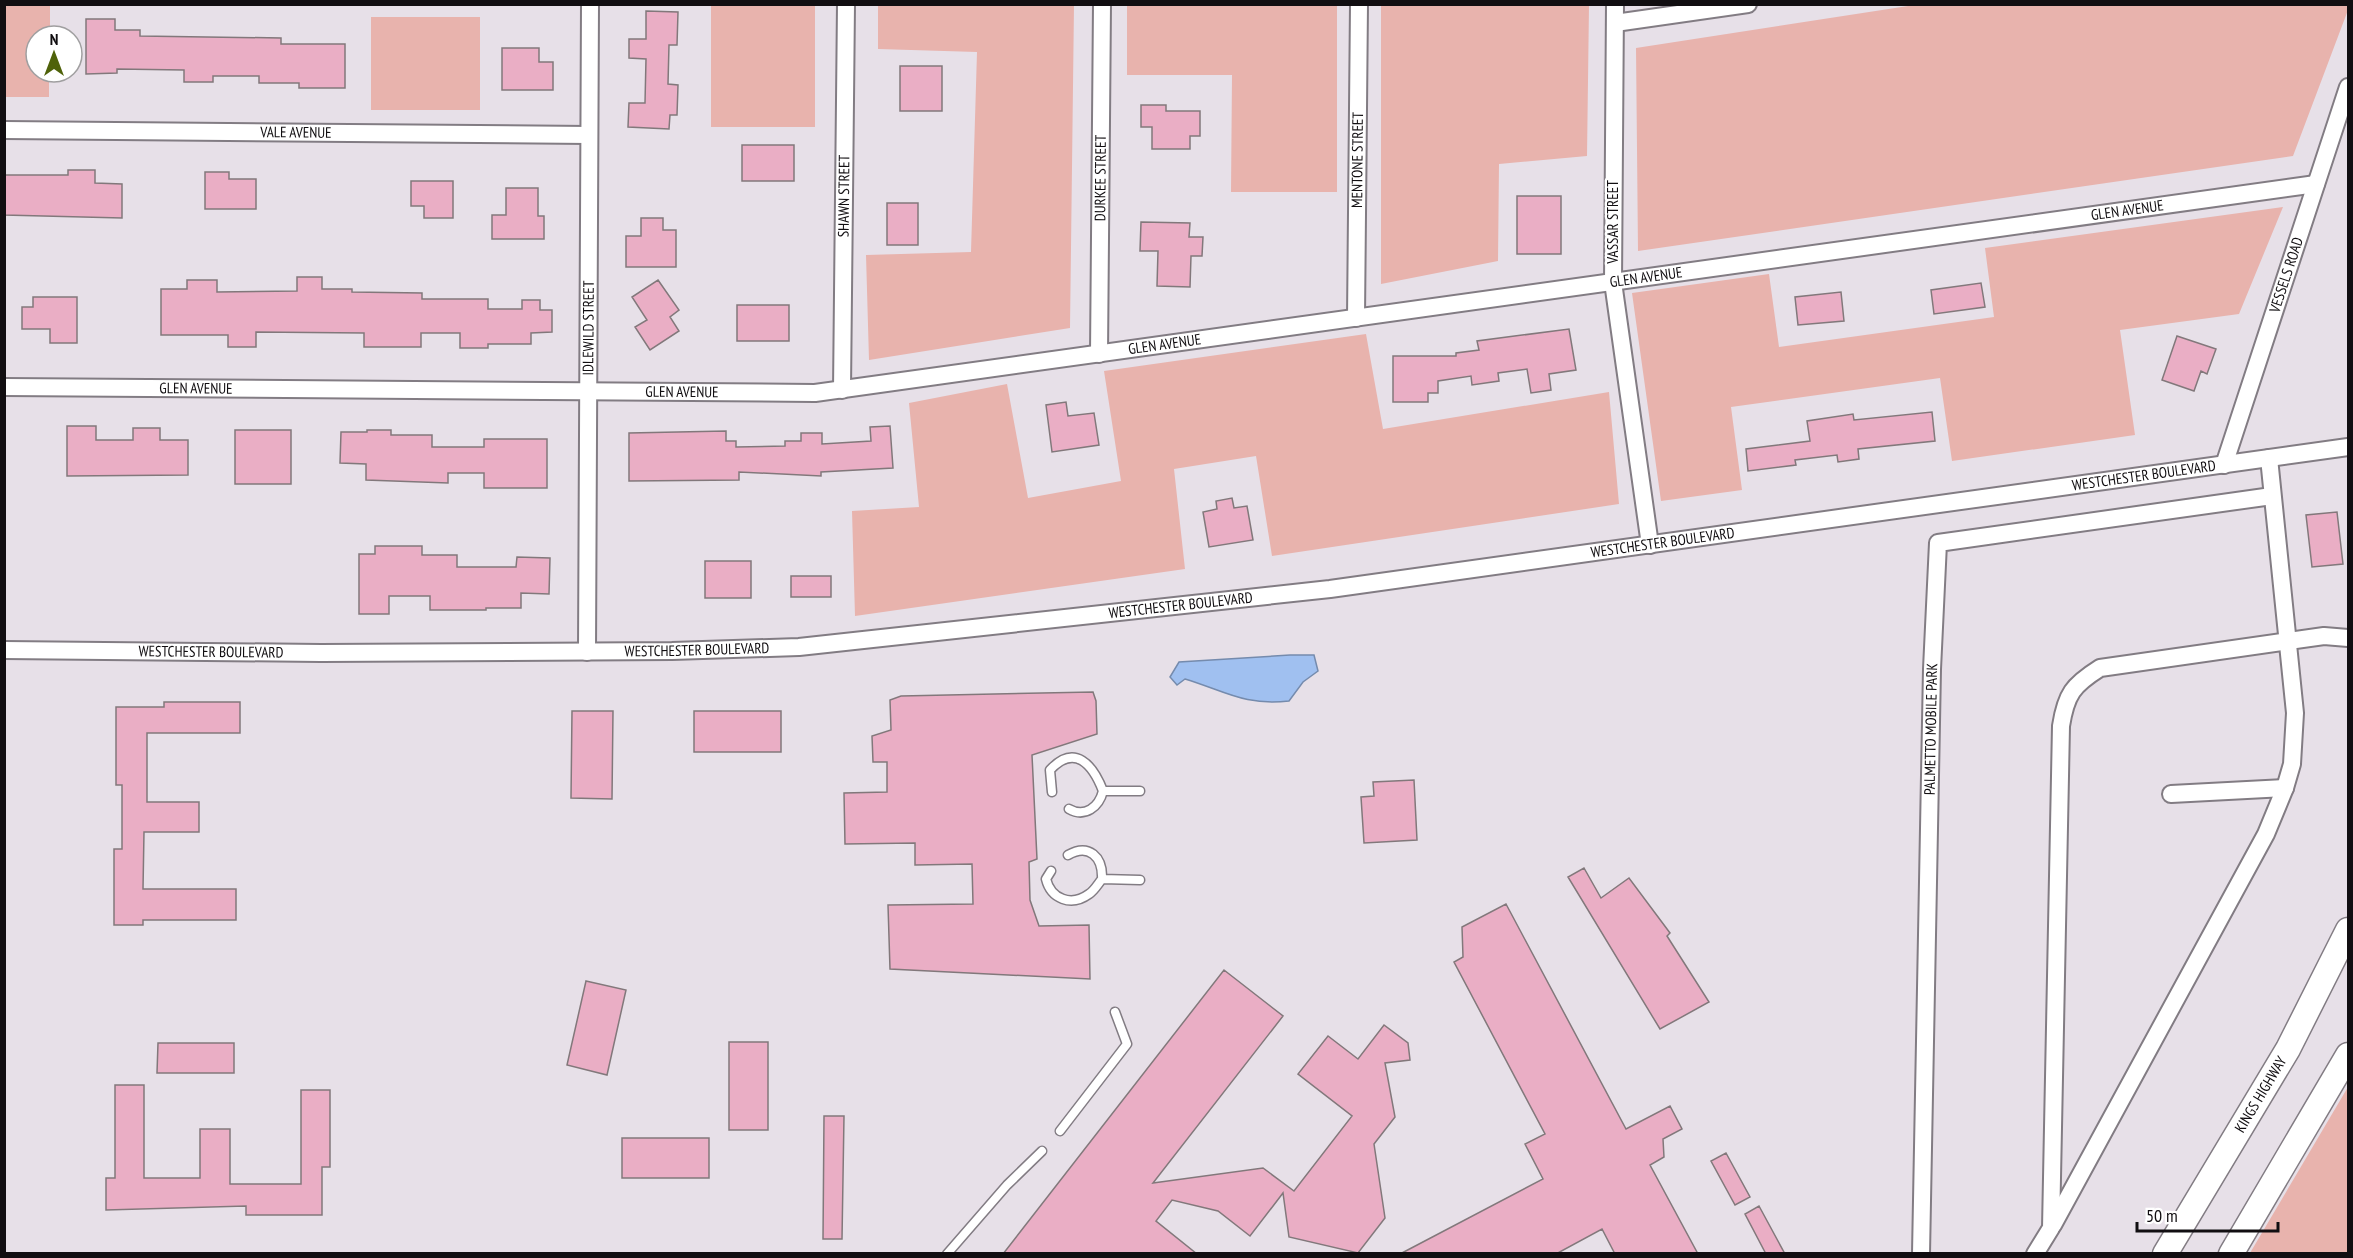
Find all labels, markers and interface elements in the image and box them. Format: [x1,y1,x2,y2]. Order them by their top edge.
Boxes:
north arrow [24,24,84,84]
text: N [50,29,58,49]
street label: MENTONE STREET [1347,112,1367,208]
street label: VALE AVENUE [259,122,332,142]
street label: DURKEE STREET [1090,134,1110,221]
street label: SHAWN STREET [834,154,853,237]
street label: VASSAR STREET [1603,180,1622,265]
street label: GLEN AVENUE [2090,195,2165,224]
street label: VESSELS ROAD [2264,235,2307,316]
street label: GLEN AVENUE [1608,262,1683,291]
street label: IDLEWILD STREET [578,280,598,375]
street label: GLEN AVENUE [1127,329,1202,358]
street label: GLEN AVENUE [159,378,233,398]
street label: GLEN AVENUE [645,382,719,401]
street label: WESTCHESTER BOULEVARD [2071,456,2217,494]
street label: WESTCHESTER BOULEVARD [1589,523,1736,562]
street label: WESTCHESTER BOULEVARD [1108,587,1254,622]
street label: WESTCHESTER BOULEVARD [625,638,770,660]
street label: WESTCHESTER BOULEVARD [138,641,284,662]
street label: PALMETTO MOBILE PARK [1920,662,1941,795]
street label: KINGS HIGHWAY [2230,1052,2291,1136]
scale bar [2137,1195,2278,1233]
text: 50 m [2146,1204,2178,1227]

